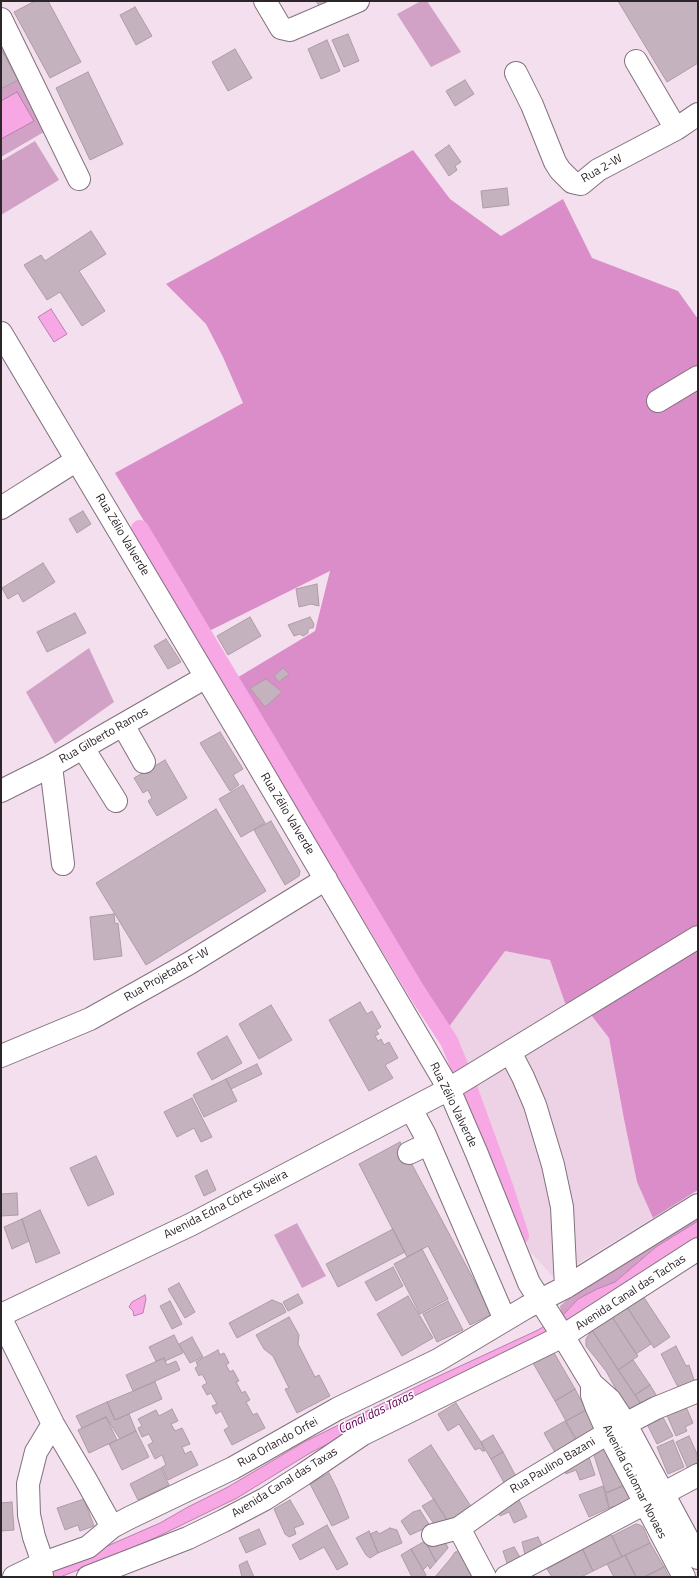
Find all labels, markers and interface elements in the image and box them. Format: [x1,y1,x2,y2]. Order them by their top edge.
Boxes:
street label: Rua 2-W [579,152,625,186]
street label: Rua Zélio Valverde [92,492,152,578]
street label: Rua Gilberto Ramos [57,705,151,767]
street label: Rua Zélio Valverde [257,771,317,857]
street label: Rua Projetada F-W [122,945,212,1005]
street label: Rua Zélio Valverde [426,1060,480,1150]
street label: Avenida Edna Côrte Silveira [162,1168,290,1242]
street label: Avenida Canal das Tachas [573,1252,689,1334]
water label: Canal das Taxas [336,1388,416,1438]
street label: Rua Orlando Orfei [235,1415,321,1471]
street label: Avenida Guiomar Novaes [599,1423,669,1541]
street label: Rua Paulino Bazani [508,1435,598,1497]
street label: Avenida Canal das Taxas [229,1445,341,1521]

